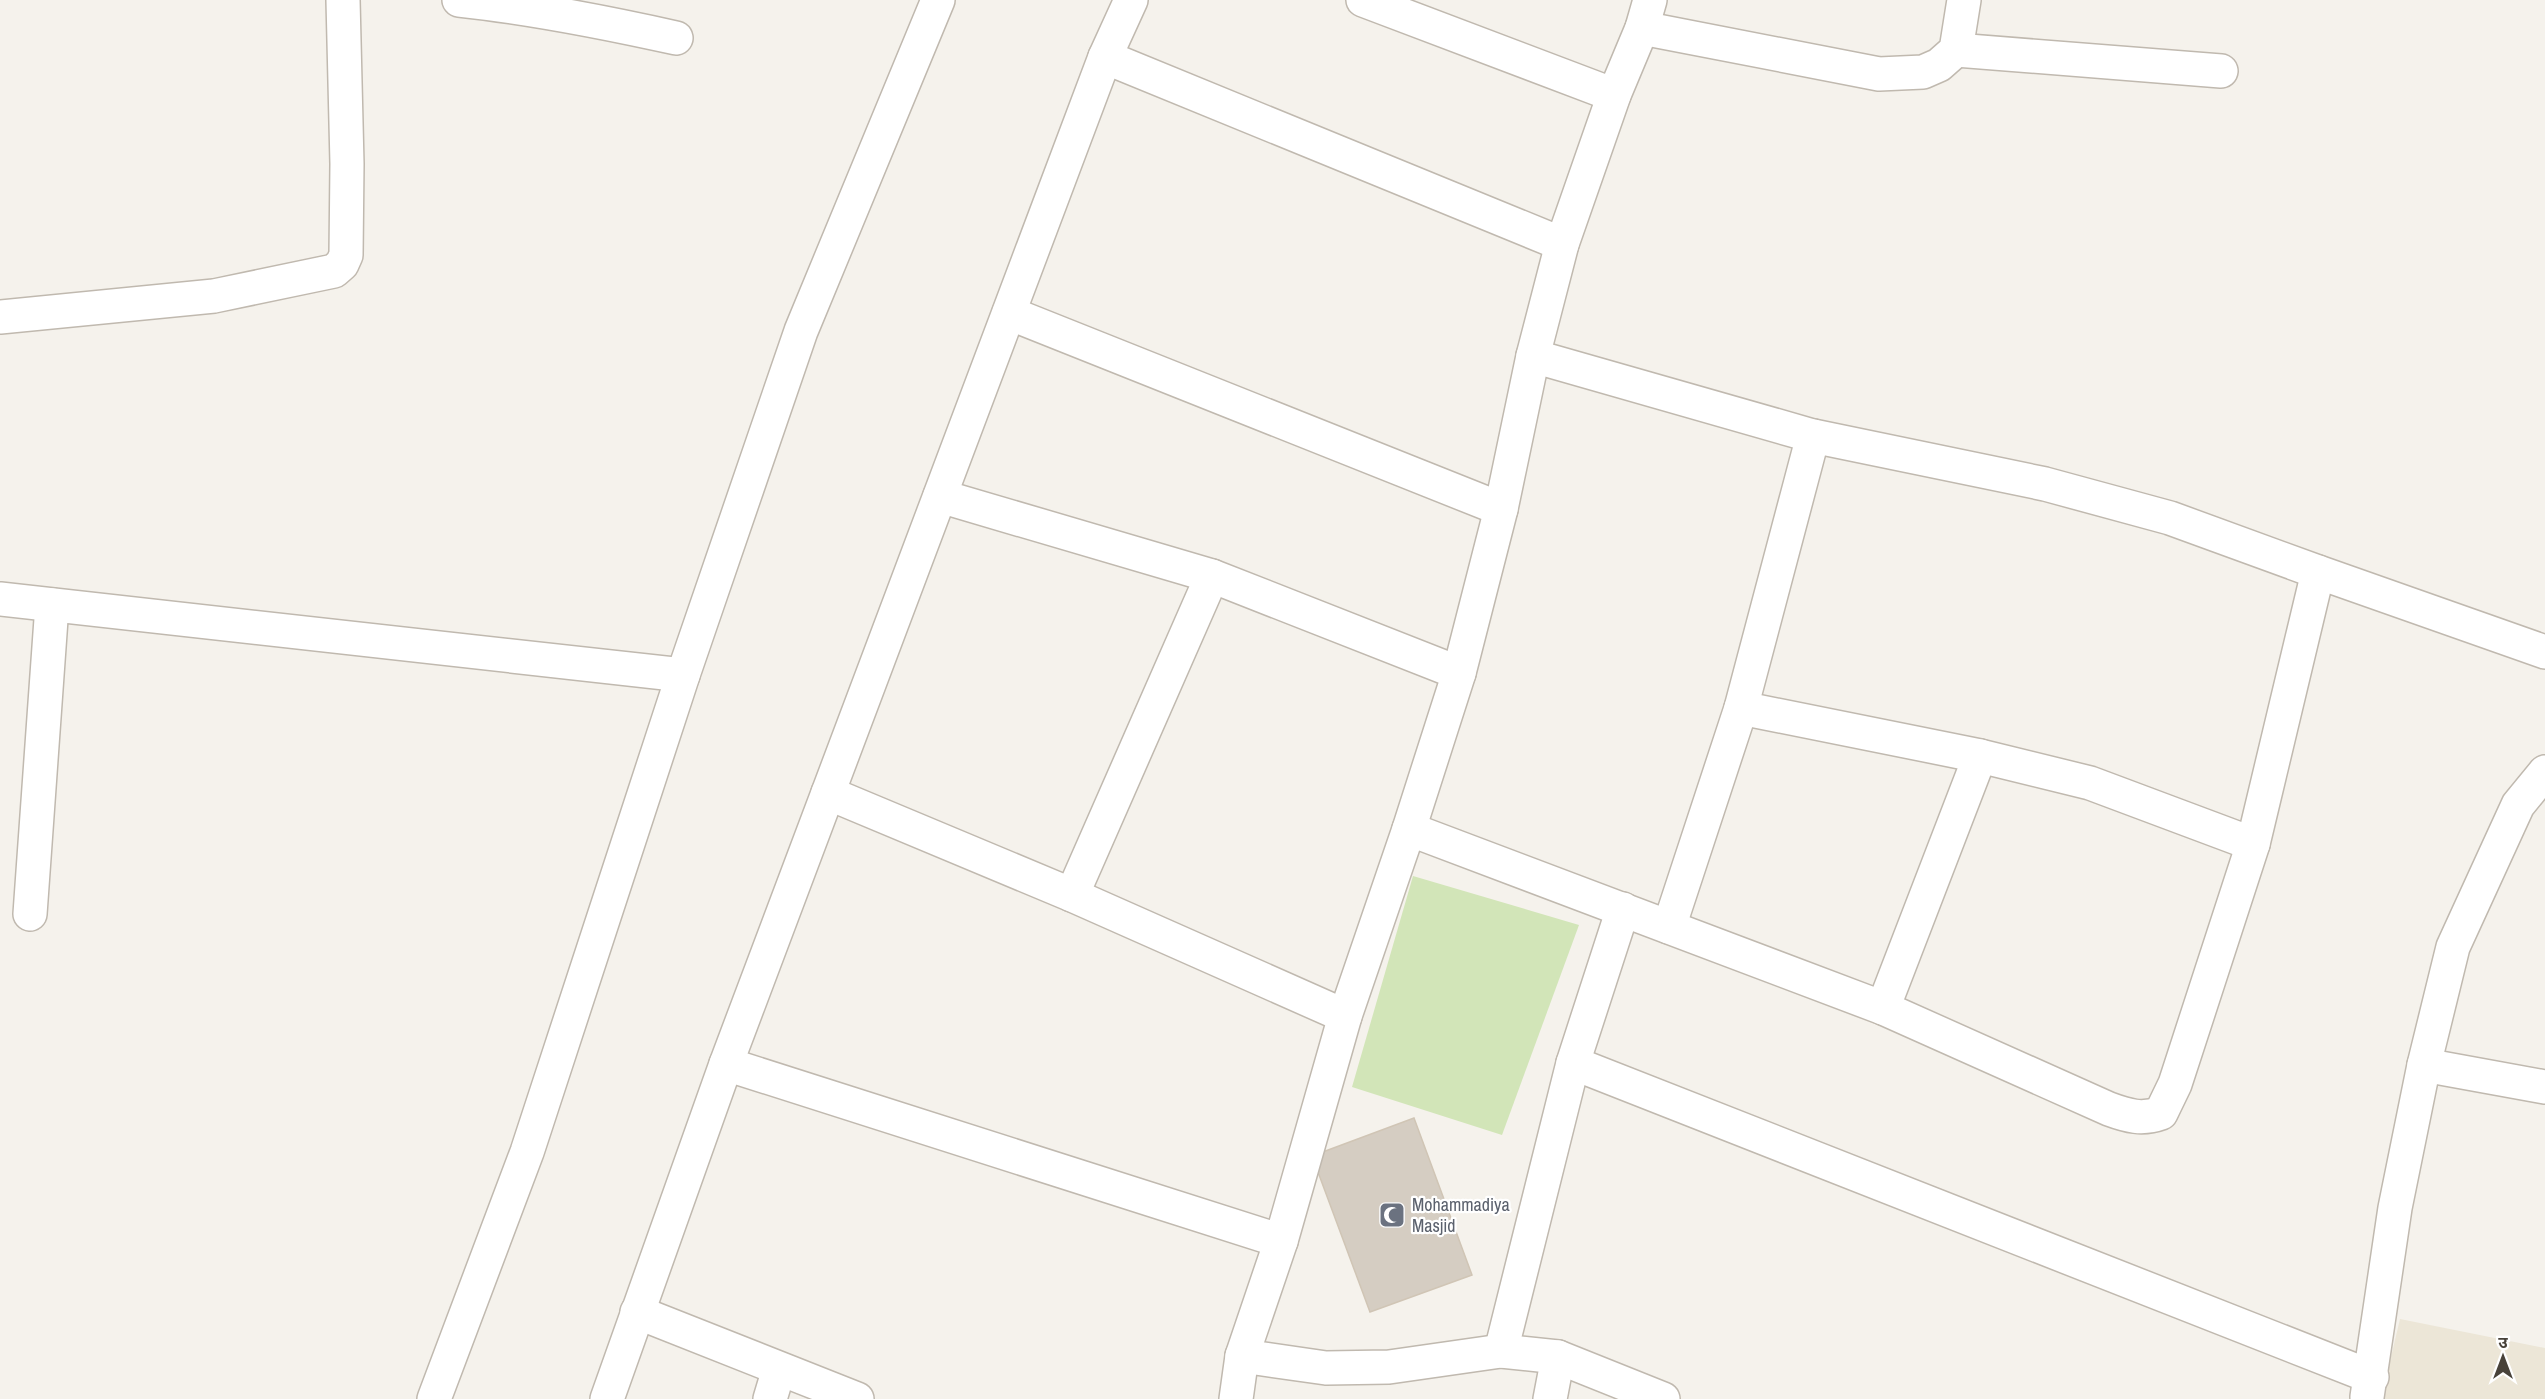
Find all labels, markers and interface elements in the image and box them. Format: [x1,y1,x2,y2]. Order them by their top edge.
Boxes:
place label: Mohammadiya Masjid [1412,1192,1510,1238]
mosque icon: Mohammadiya Masjid [1377,1200,1407,1230]
north arrow [2473,1327,2533,1387]
text: उ [2498,1331,2508,1353]

